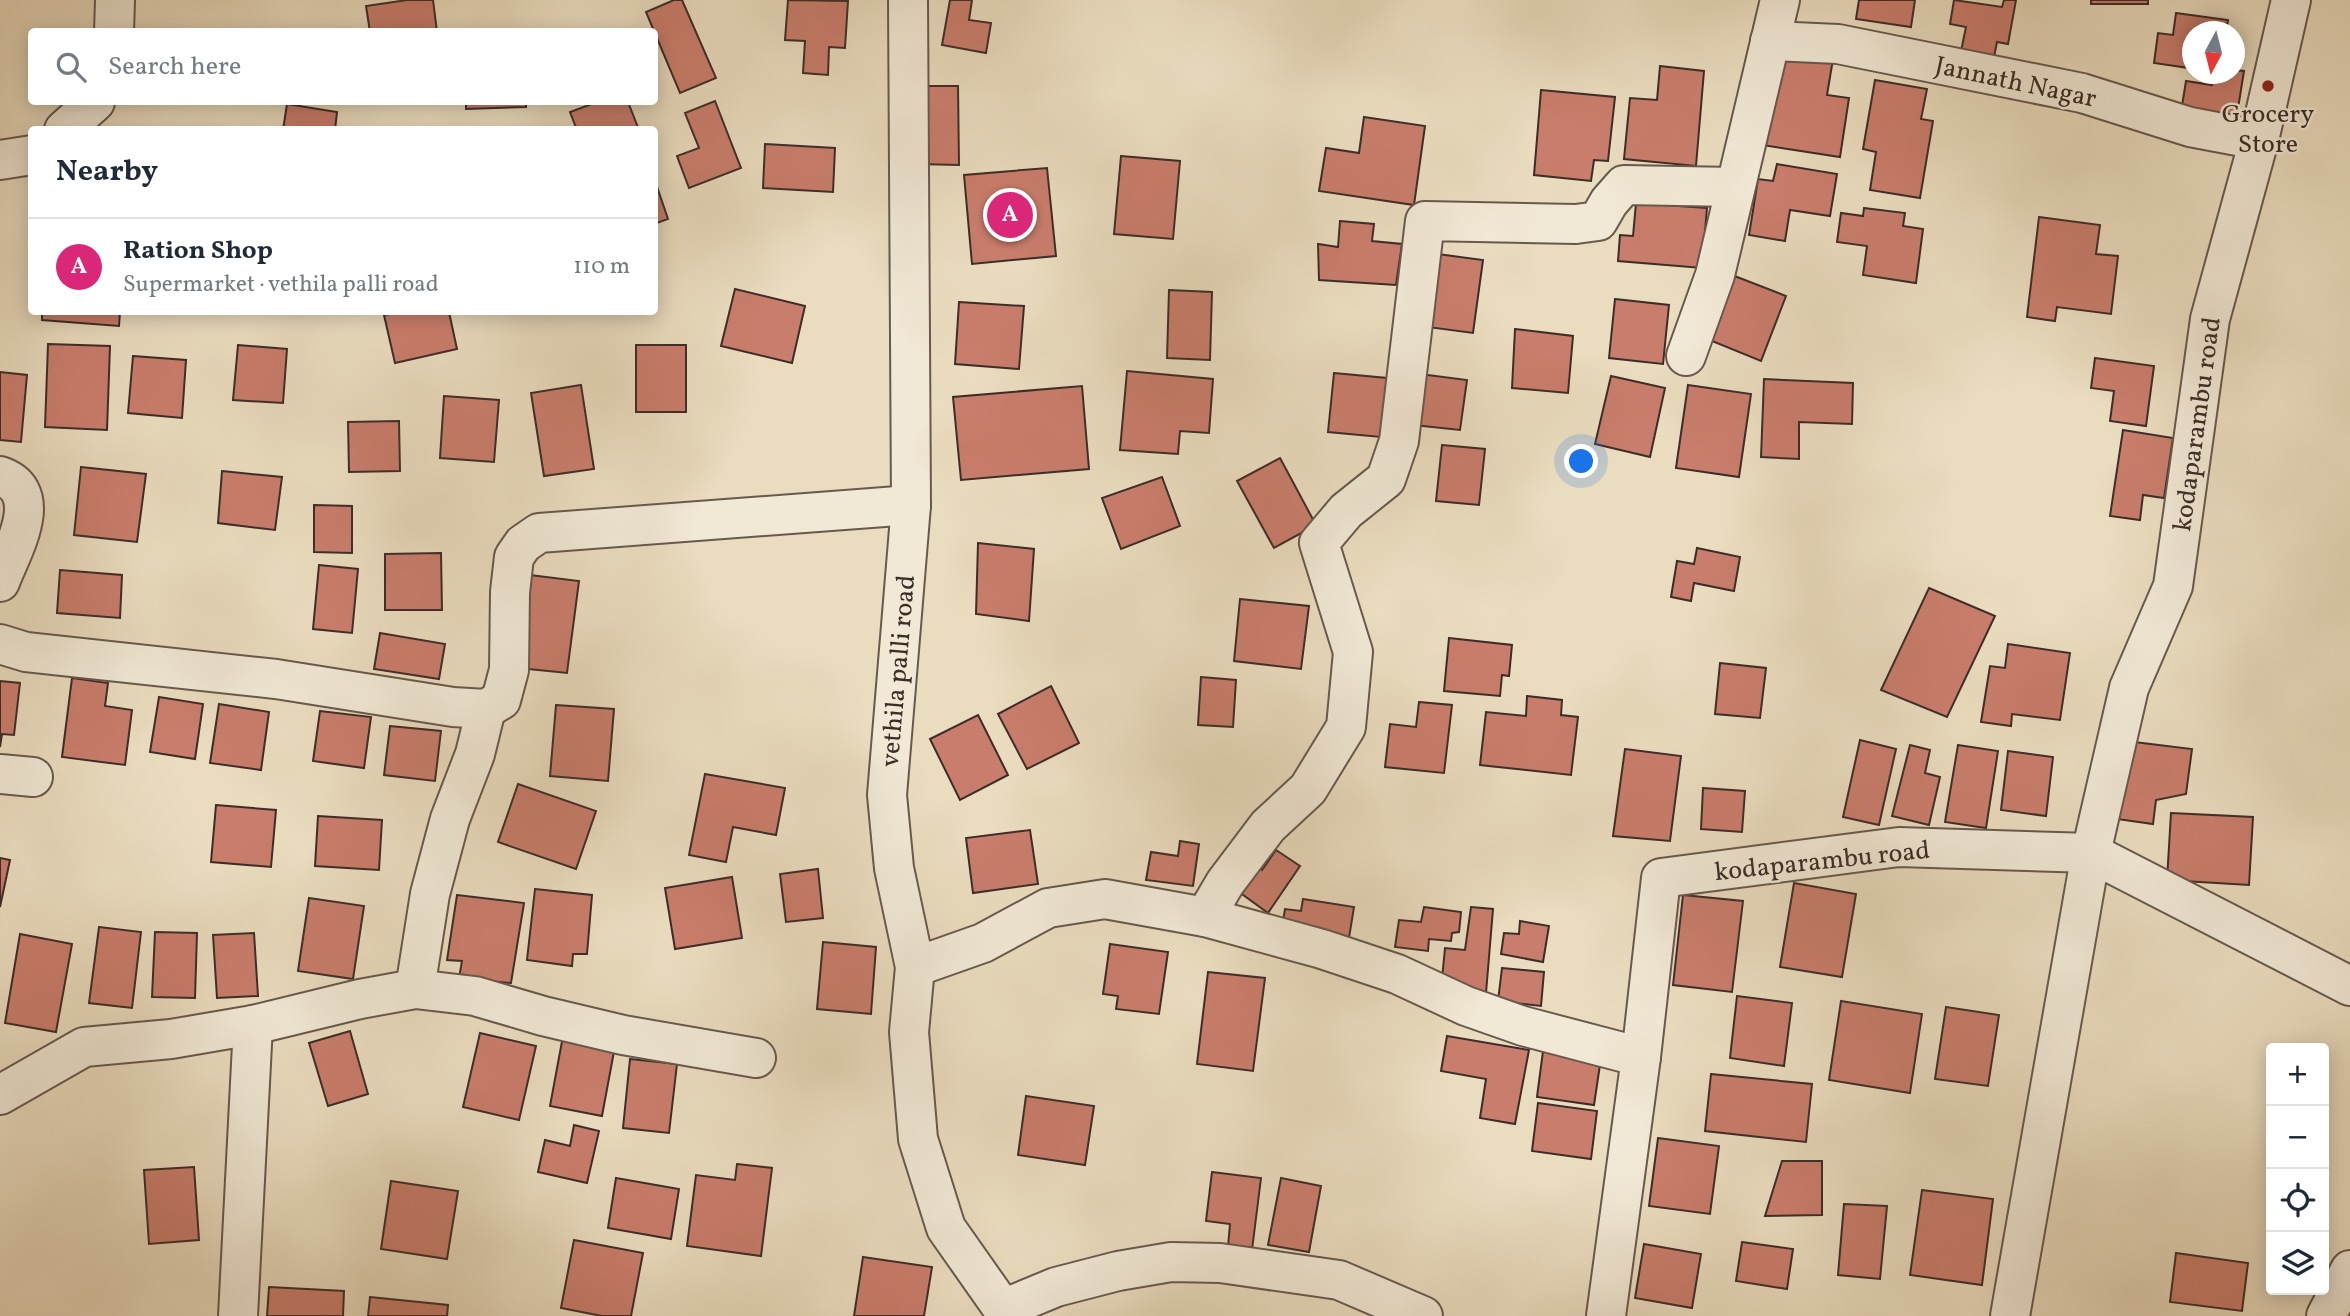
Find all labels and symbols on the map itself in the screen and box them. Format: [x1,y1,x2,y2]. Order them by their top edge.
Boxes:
north arrow [2182,21,2245,84]
street label: Jannath Nagar [1931,48,2100,118]
marker: Grocery Store [2260,78,2276,94]
place label: Grocery Store [2222,97,2314,163]
pin: A [987,189,1033,241]
street label: kodaparambu road [2165,315,2231,534]
your location [1564,444,1598,478]
street label: vethila palli road [873,574,925,769]
street label: kodaparambu road [1713,833,1932,891]

